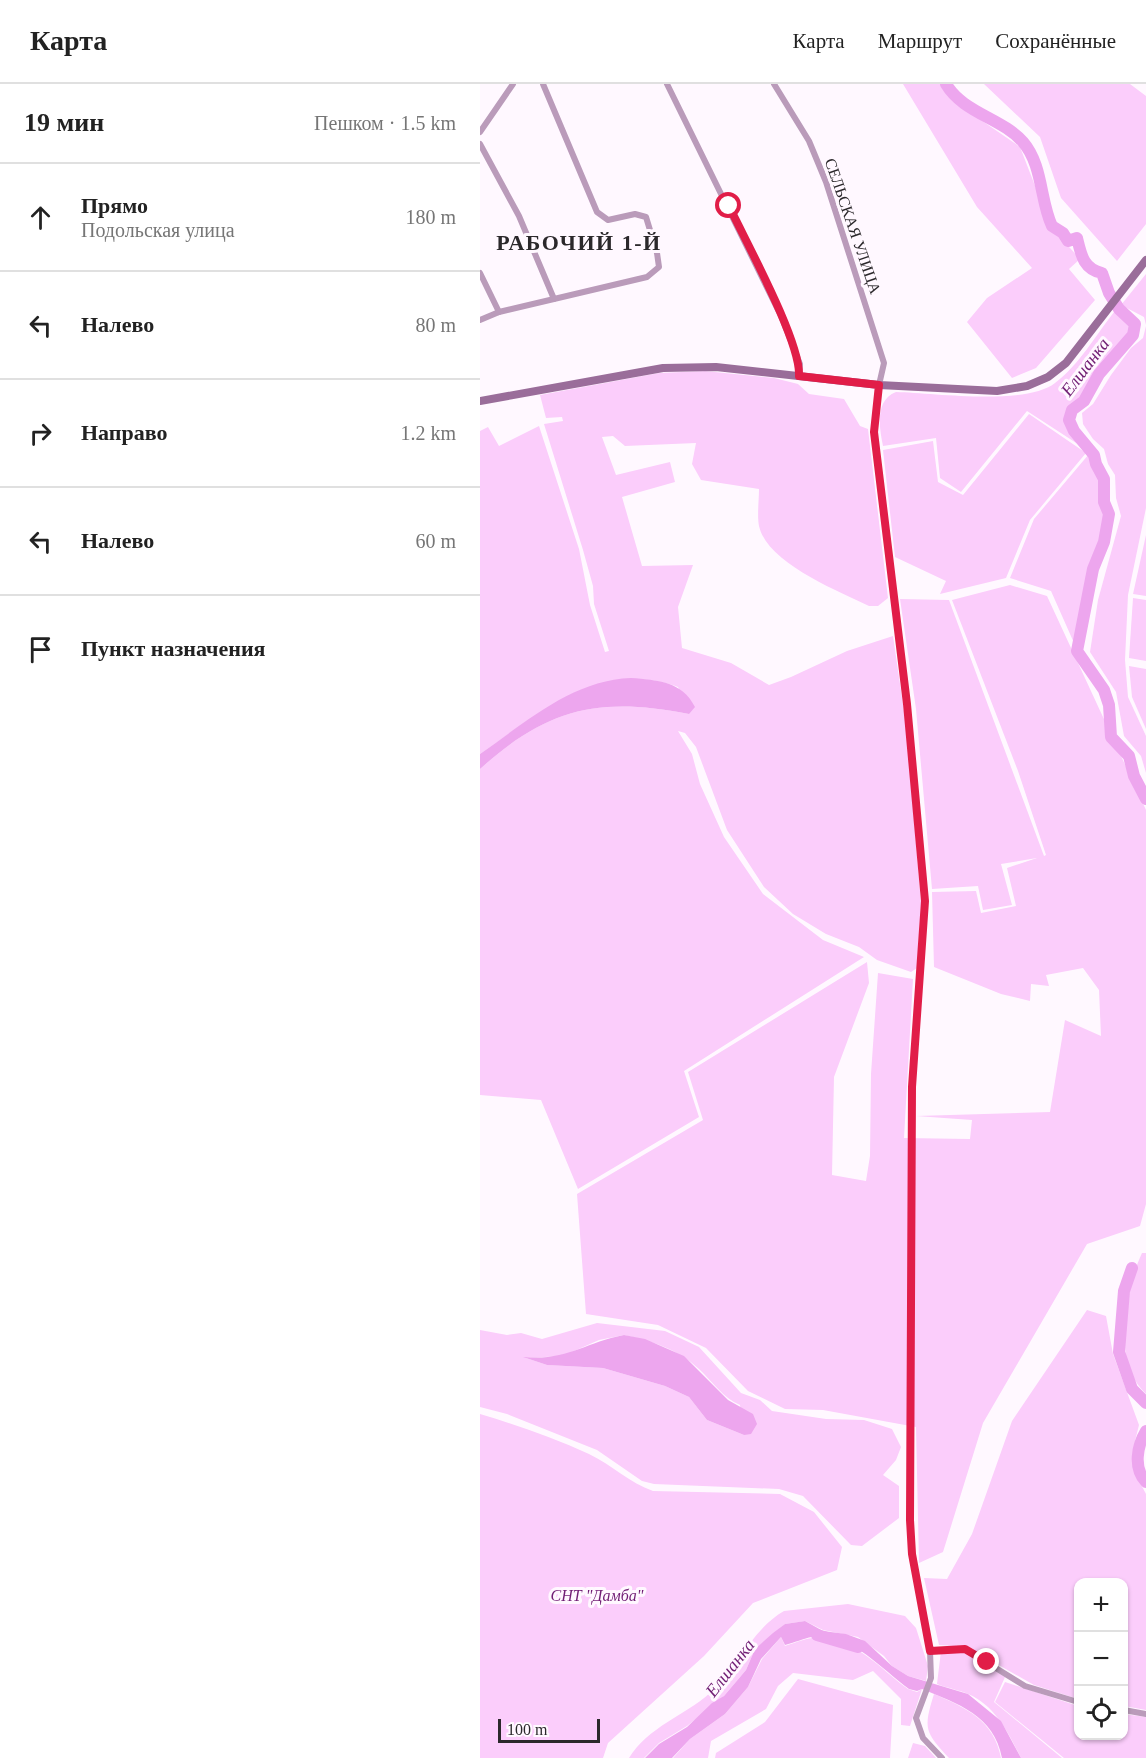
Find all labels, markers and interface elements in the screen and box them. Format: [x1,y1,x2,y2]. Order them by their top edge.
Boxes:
text: Карта [30,25,107,56]
text: Карта [793,29,845,53]
text: Маршрут [878,29,962,53]
text: Сохранённые [995,29,1116,53]
text: 19 мин [24,108,104,137]
text: Пешком · 1.5 km [314,112,456,134]
street label: СЕЛЬСКАЯ УЛИЦА [821,156,884,297]
route start [715,192,741,218]
text: Прямо [81,193,148,218]
icon: ahead [24,201,57,234]
text: 180 m [405,206,456,228]
text: Подольская улица [81,219,235,241]
district label: РАБОЧИЙ 1‑Й [496,230,662,255]
icon: left [24,309,57,342]
text: Налево [81,312,154,337]
text: 80 m [415,314,456,336]
water label: Елшанка [1056,334,1113,401]
icon: right [24,417,57,450]
text: Направо [81,420,167,445]
text: 1.2 km [400,422,456,444]
icon: left [24,525,57,558]
text: Налево [81,528,154,553]
text: 60 m [415,530,456,552]
icon: arrive [24,633,57,666]
text: Пункт назначения [81,636,266,661]
map controls [1074,1578,1128,1740]
button: + [1074,1578,1128,1632]
park label: СНТ "Дамба" [551,1587,644,1605]
button: − [1074,1632,1128,1686]
water label: Елшанка [701,1635,759,1701]
route end [973,1648,999,1674]
button: locate [1074,1686,1128,1740]
scale bar [498,1716,600,1744]
text: 100 m [507,1721,547,1738]

